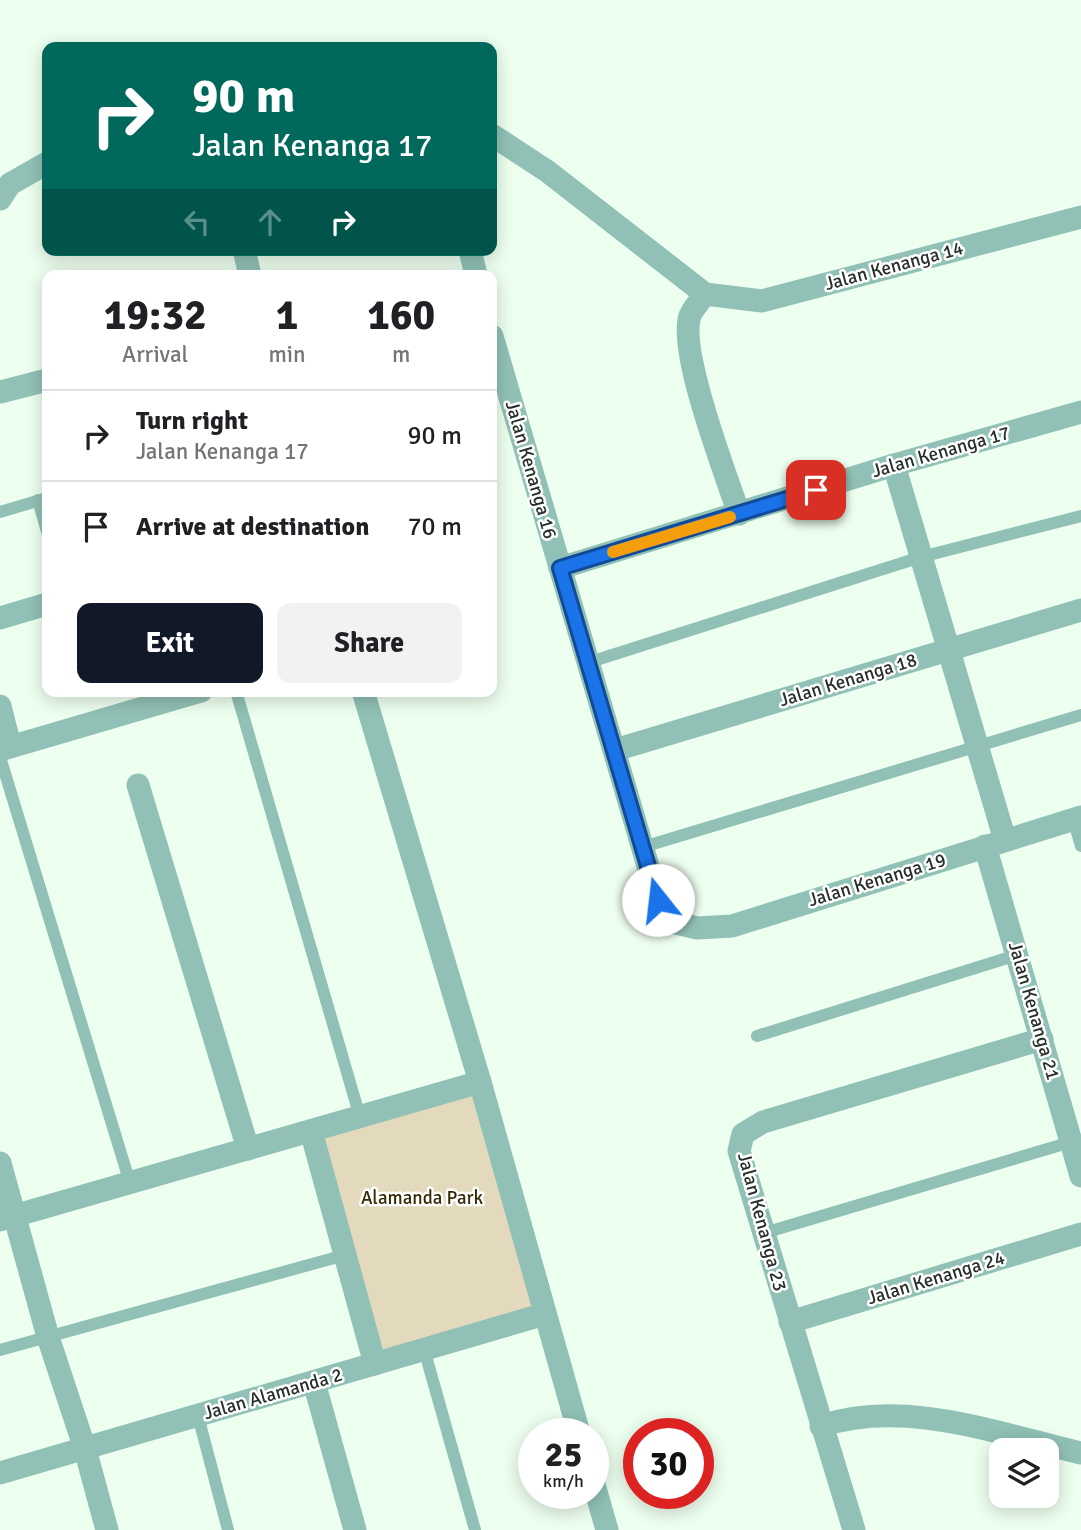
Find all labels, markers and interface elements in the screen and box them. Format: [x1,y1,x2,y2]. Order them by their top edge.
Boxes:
text: 90 m [192,66,295,126]
icon: right [77,70,168,161]
text: Jalan Kenanga 17 [192,126,432,165]
icon: left [178,203,216,241]
icon: ahead [251,203,289,241]
icon: right [324,203,362,241]
street label: Jalan Kenanga 14 [822,236,966,296]
text: 19:32 [104,290,207,341]
text: 1 [276,290,298,341]
text: 160 [367,290,435,341]
text: Arrival [122,340,188,369]
text: min [268,340,306,369]
text: m [392,340,410,369]
street label: Jalan Kenanga 16 [500,398,562,542]
text: Turn right [136,405,248,437]
icon: right [77,417,115,455]
text: 90 m [407,420,462,452]
street label: Jalan Kenanga 17 [869,421,1013,483]
text: Jalan Kenanga 17 [136,437,309,466]
pin [786,460,846,520]
icon: arrive [797,471,835,509]
icon: arrive [77,508,115,546]
text: Arrive at destination [136,511,369,543]
text: 70 m [407,511,462,543]
button: Exit [77,603,263,683]
button: Share [277,603,462,683]
street label: Jalan Kenanga 18 [776,648,920,712]
street label: Jalan Kenanga 19 [805,848,949,912]
position arrow [621,863,695,937]
street label: Jalan Kenanga 21 [1003,939,1065,1083]
street label: Jalan Kenanga 23 [732,1150,792,1294]
park label: Alamanda Park [361,1186,484,1210]
street label: Jalan Kenanga 24 [864,1246,1008,1310]
street label: Jalan Alamanda 2 [201,1363,345,1425]
speed limit sign: 30 [623,1418,714,1509]
text: 25 [545,1433,582,1476]
map controls [989,1438,1059,1508]
button: layers [989,1438,1059,1508]
text: km/h [543,1470,584,1492]

